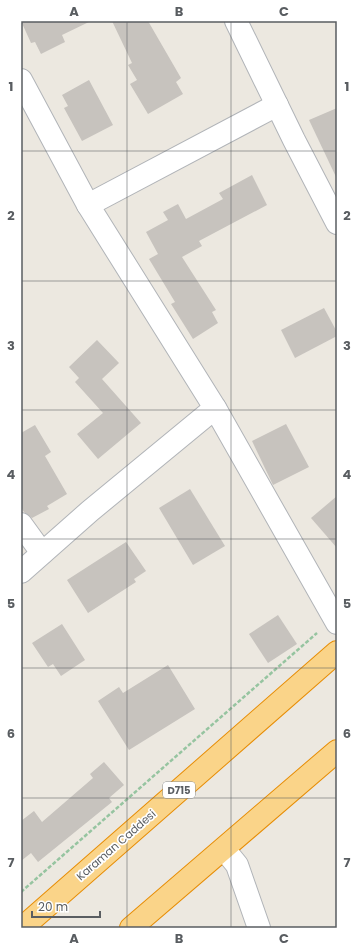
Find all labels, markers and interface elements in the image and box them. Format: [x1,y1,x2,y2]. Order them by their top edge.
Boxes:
text: A [69,2,79,21]
text: B [175,2,184,21]
text: C [279,2,289,21]
text: 1 [9,77,13,96]
text: 1 [345,77,349,96]
text: 2 [7,206,15,225]
text: 2 [343,206,351,225]
text: 3 [7,336,15,355]
text: 3 [343,336,351,355]
text: 4 [7,465,16,484]
text: 4 [343,465,352,484]
text: 5 [7,594,15,613]
text: 5 [343,594,351,613]
text: 6 [7,724,15,743]
text: 6 [343,724,351,743]
road number: D715 [163,782,195,798]
street label: Karaman Caddesi [73,806,159,884]
text: 7 [8,853,15,872]
text: 7 [344,853,351,872]
scale bar [32,893,100,919]
text: 20 m [38,898,68,915]
text: A [69,929,79,948]
text: B [175,929,184,948]
text: C [279,929,289,948]

